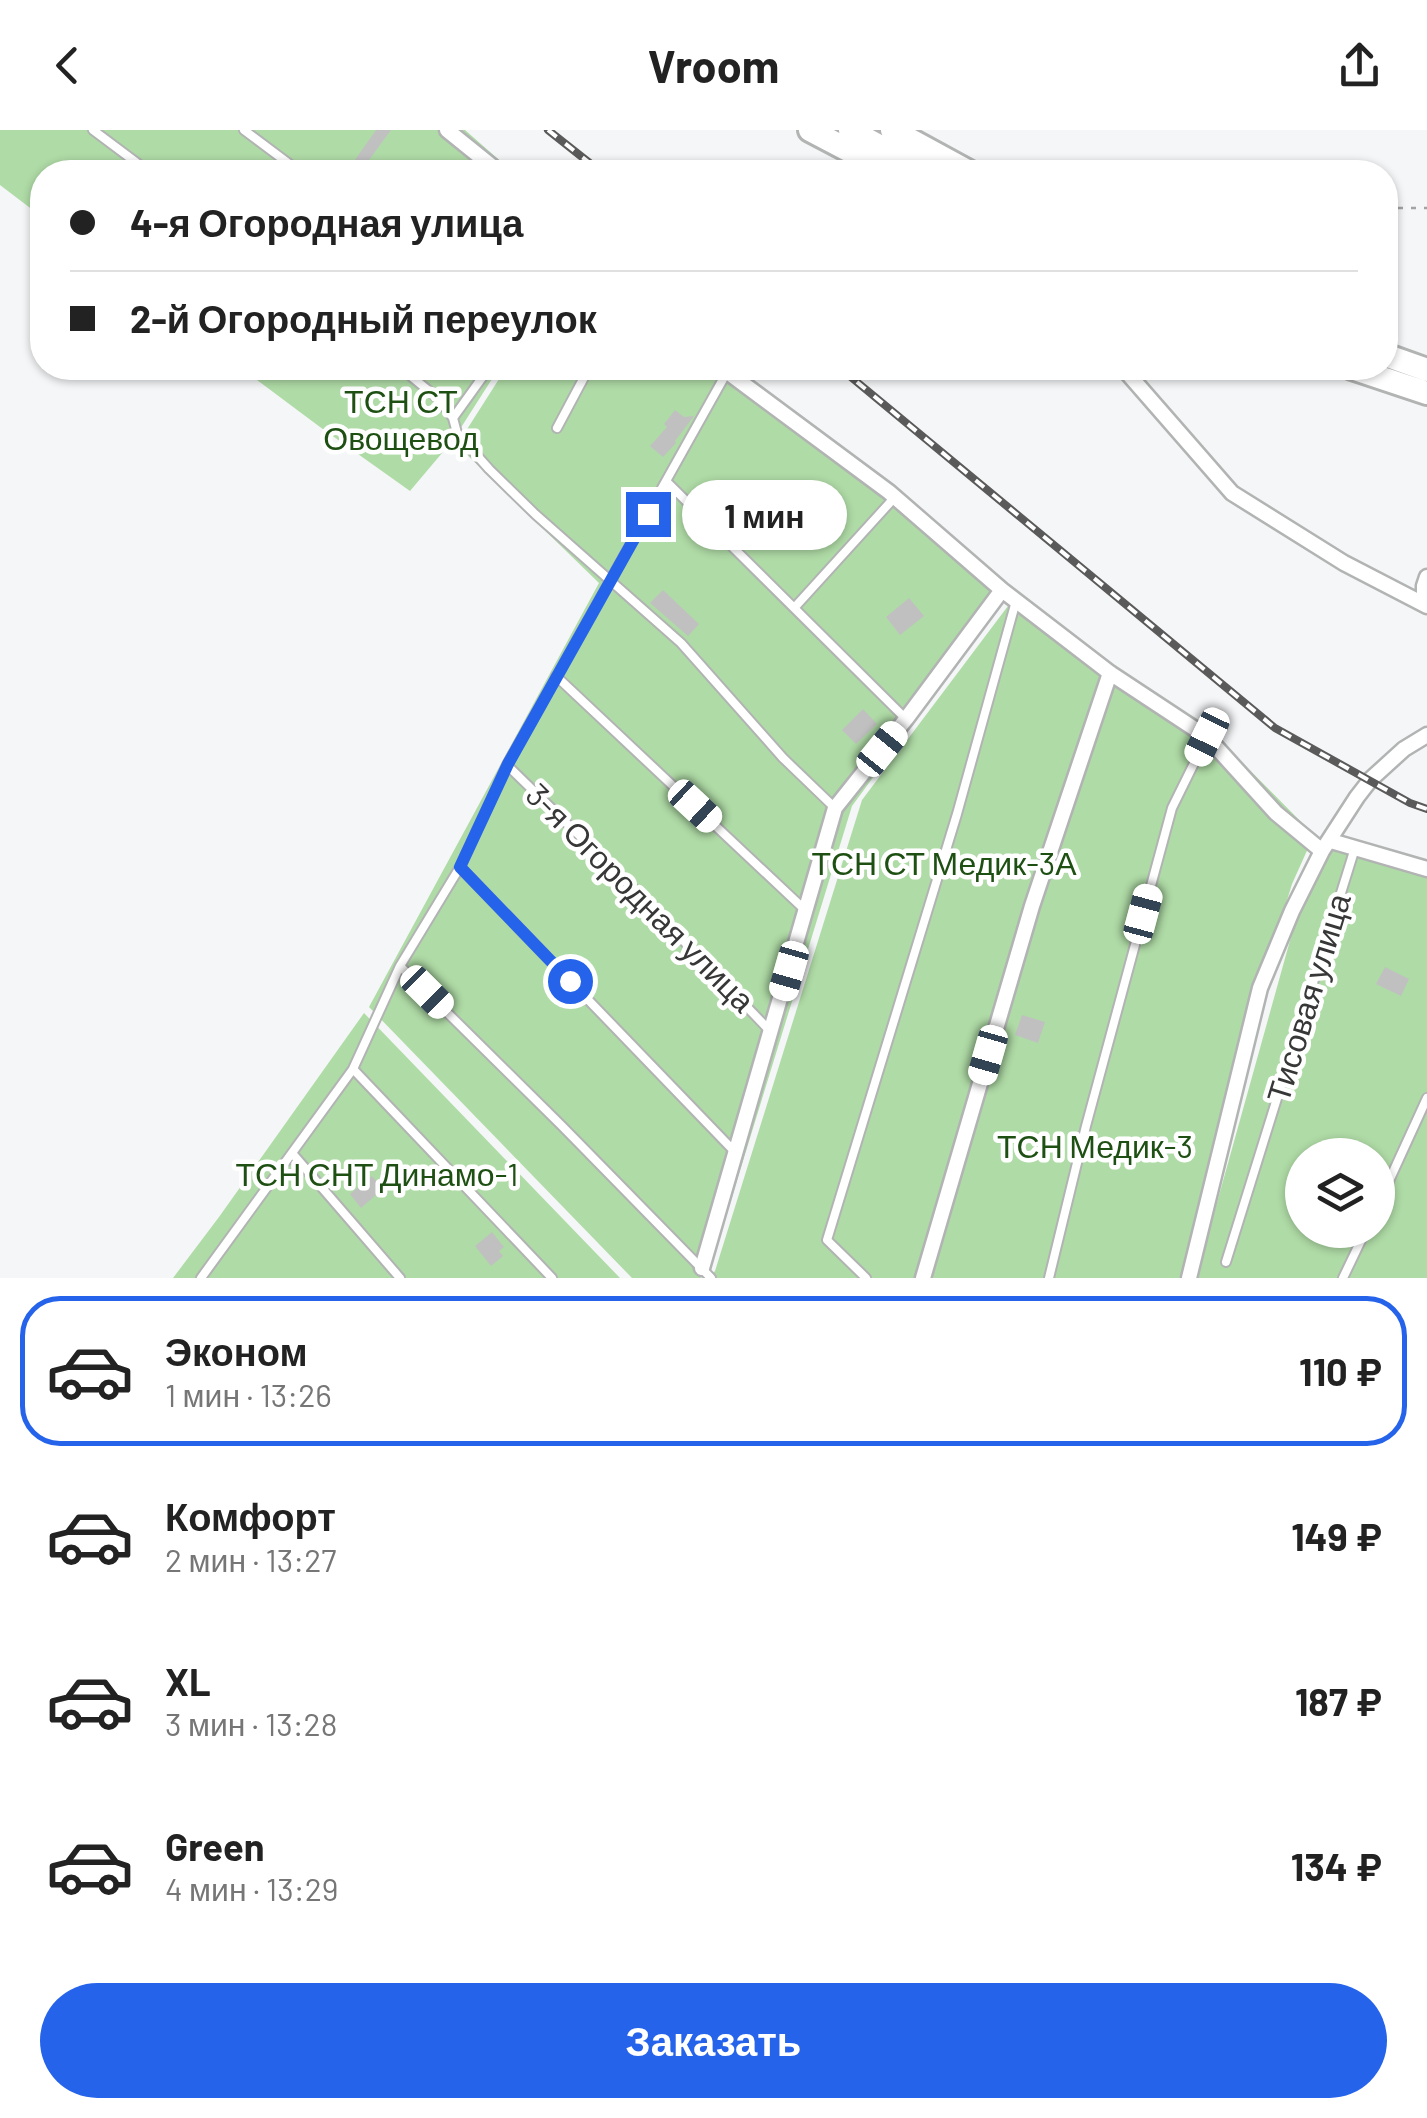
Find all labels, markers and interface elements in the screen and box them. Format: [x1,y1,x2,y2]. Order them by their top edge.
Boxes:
icon: back [40,38,95,93]
text: Vroom [648,38,779,92]
icon: share [1332,38,1387,93]
text: 4-я Огородная улица [130,199,523,245]
text: 2-й Огородный переулок [130,295,597,341]
park label: ТСН СТ Овощевод [323,381,479,457]
callout: 1 мин [683,479,848,549]
route end [626,492,671,537]
text: 1 мин [724,496,805,534]
car [1180,703,1234,771]
car [851,716,913,782]
street label: 3-я Огородная улица [519,775,764,1019]
car [663,775,727,837]
park label: ТСН СТ Медик-3А [811,843,1077,882]
car [1121,881,1165,947]
street label: Тисовая улица [1257,888,1358,1107]
car [766,938,812,1004]
route start [548,959,593,1004]
car [395,960,459,1024]
car [965,1022,1011,1088]
park label: ТСН Медик-3 [997,1126,1193,1165]
map controls [1285,1138,1395,1248]
button: layers [1285,1138,1395,1248]
park label: ТСН СНТ Динамо-1 [236,1154,518,1193]
icon: car [45,1326,135,1416]
text: Эконом [165,1328,308,1374]
text: 110 ₽ [1299,1348,1382,1394]
text: 1 мин · 13:26 [165,1375,332,1413]
icon: car [45,1491,135,1581]
text: Комфорт [165,1493,336,1539]
text: 149 ₽ [1291,1513,1382,1559]
text: 2 мин · 13:27 [165,1540,336,1578]
icon: car [45,1656,135,1746]
text: XL [165,1658,211,1704]
text: 187 ₽ [1295,1678,1382,1724]
text: 3 мин · 13:28 [165,1704,337,1742]
icon: car [45,1821,135,1911]
text: Green [165,1823,265,1869]
text: 134 ₽ [1291,1843,1382,1889]
text: 4 мин · 13:29 [165,1869,338,1907]
button: Заказать [40,1983,1387,2098]

